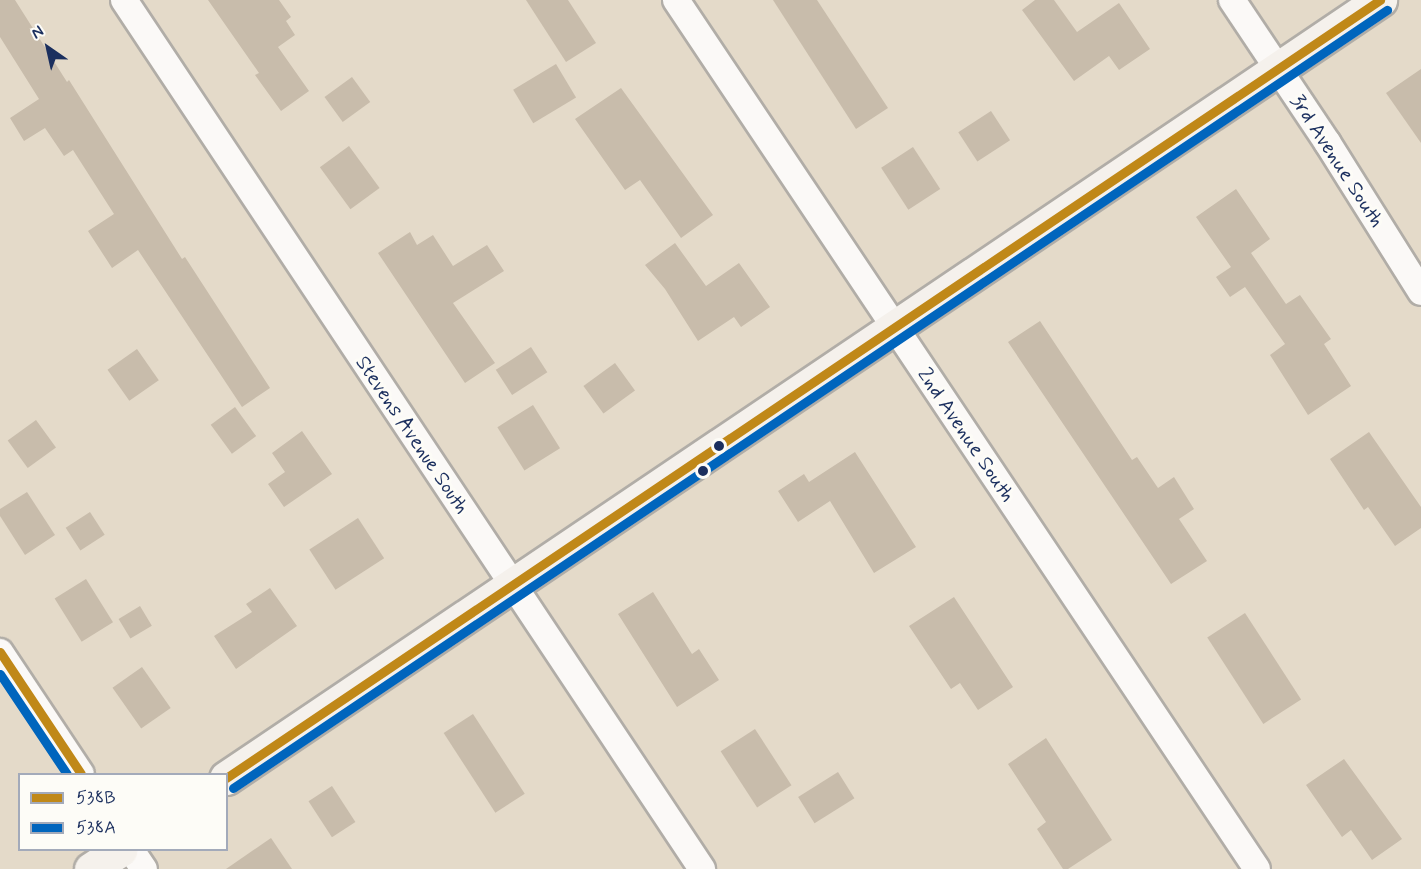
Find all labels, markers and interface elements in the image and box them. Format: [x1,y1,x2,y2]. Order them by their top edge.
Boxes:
north arrow [18,18,78,78]
text: N [27,21,48,44]
street label: 3rd Avenue South [1285,91,1389,231]
street label: Stevens Avenue South [348,349,476,521]
street label: 2nd Avenue South [912,364,1020,506]
unlabelled marker [713,440,725,452]
unlabelled marker [697,465,709,477]
legend [18,773,228,851]
text: 538B [76,786,116,810]
text: 538A [76,816,116,840]

